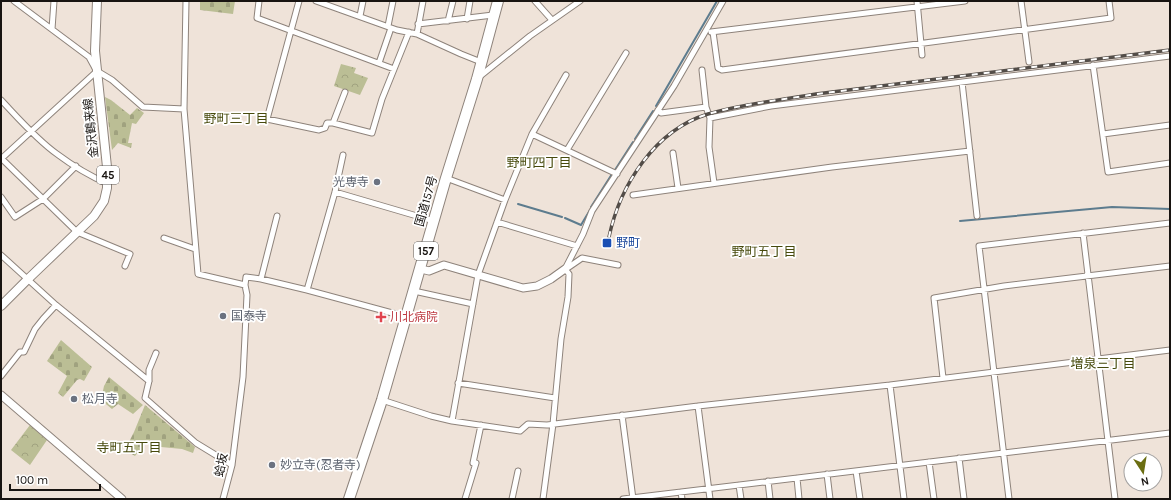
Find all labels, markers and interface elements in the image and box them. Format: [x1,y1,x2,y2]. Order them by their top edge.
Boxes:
street label: 金沢鶴来線 [81,97,101,159]
district label: 野町三丁目 [203,111,269,126]
district label: 野町四丁目 [506,155,572,170]
road number: 45 [97,166,119,184]
street label: 国道157号 [412,174,440,228]
place label: 光専寺 [333,175,369,189]
marker: 光専寺 [372,177,382,187]
place label: 野町 [616,236,640,250]
marker: 野町 [601,237,613,249]
road number: 157 [414,242,438,260]
district label: 野町五丁目 [731,244,797,259]
place label: 国泰寺 [231,309,267,323]
place label: 川北病院 [390,310,438,324]
marker: 国泰寺 [218,311,228,321]
marker: 川北病院 [375,311,387,323]
district label: 増泉三丁目 [1070,356,1136,371]
place label: 松月寺 [82,392,118,406]
marker: 松月寺 [69,394,79,404]
district label: 寺町五丁目 [96,440,162,455]
street label: 蛤坂 [212,452,230,478]
north arrow [1123,452,1163,492]
place label: 妙立寺(忍者寺) [280,458,361,472]
marker: 妙立寺(忍者寺) [267,460,277,470]
scale bar [10,466,100,492]
text: 100 m [16,473,48,487]
text: N [1140,474,1150,488]

